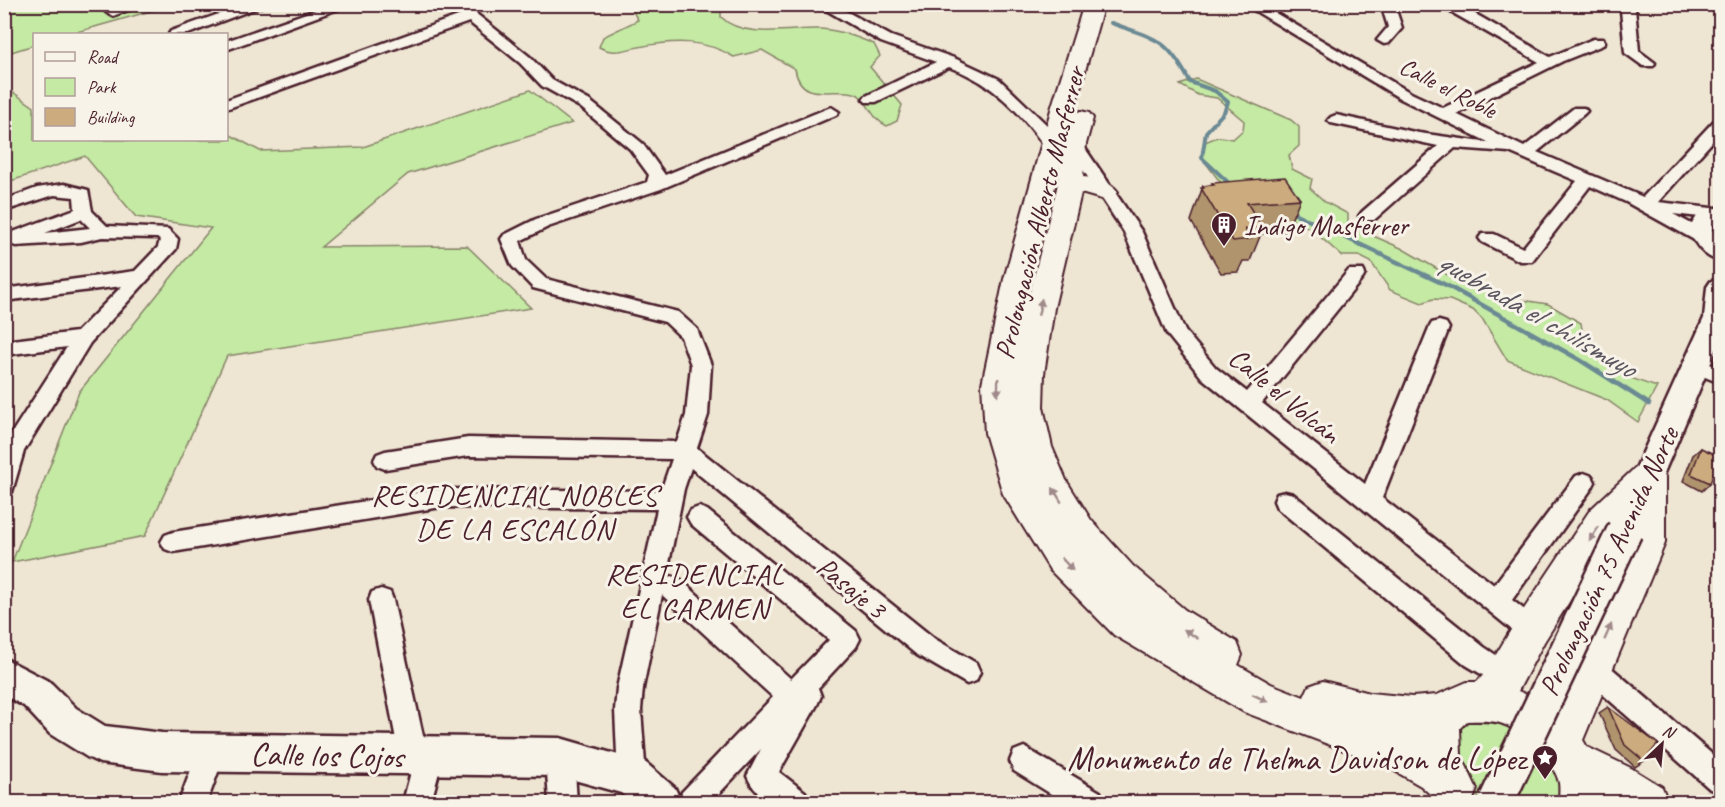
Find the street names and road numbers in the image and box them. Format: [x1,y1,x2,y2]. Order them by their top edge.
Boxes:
street label: Calle el Roble [1395,51,1503,126]
street label: Prolongación Alberto Masferrer [986,61,1093,363]
street label: Calle el Volcán [1222,340,1349,452]
street label: Prolongación 75 Avenida Norte [1531,420,1687,701]
street label: Pasaje 3 [810,549,895,627]
street label: Calle los Cojos [250,733,407,777]

